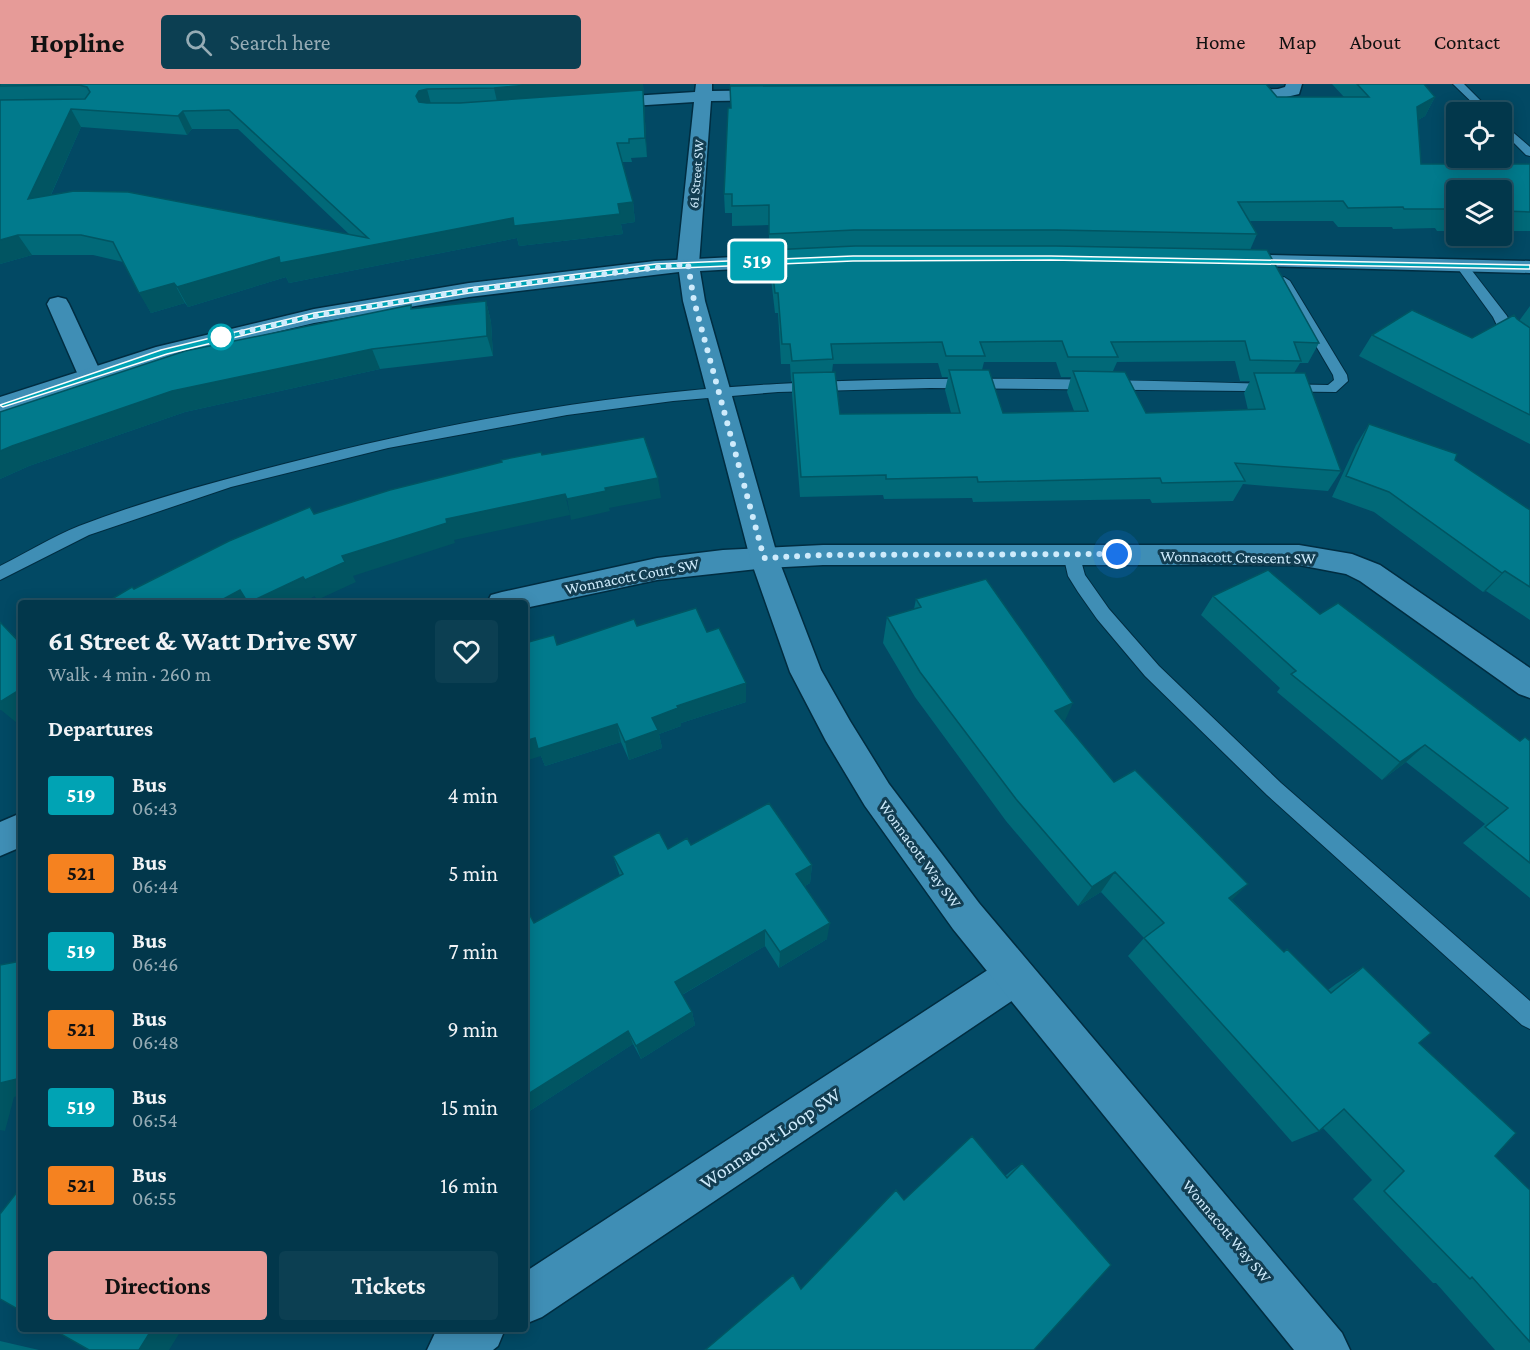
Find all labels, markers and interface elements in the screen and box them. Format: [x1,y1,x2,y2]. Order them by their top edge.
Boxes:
search box [161,15,581,69]
icon: search [182,26,215,59]
text: Hopline [30,27,125,58]
text: Search here [230,30,331,55]
text: Home [1195,30,1245,54]
text: Map [1278,30,1317,54]
text: About [1350,30,1401,54]
text: Contact [1434,30,1500,54]
map controls [1446,102,1512,246]
button: locate [1446,102,1512,168]
street label: 61 Street SW [685,139,707,209]
button: layers [1446,180,1512,246]
line badge: 519 [722,242,792,280]
text: 519 [742,249,772,273]
unlabelled marker [208,324,234,350]
your location [1102,539,1132,569]
street label: Wonnacott Crescent SW [1160,547,1316,567]
street label: Wonnacott Court SW [563,555,701,597]
button: heart [435,620,498,683]
text: 61 Street & Watt Drive SW [48,625,357,656]
text: Walk · 4 min · 260 m [48,663,211,685]
text: Departures [48,716,153,741]
text: Bus [132,772,166,797]
text: 519 [66,783,96,807]
text: 4 min [447,783,498,808]
text: 06:43 [132,797,178,819]
street label: Wonnacott Way SW [875,797,965,912]
text: Bus [132,850,166,875]
text: 521 [67,861,95,885]
text: 5 min [448,861,498,886]
text: 06:44 [132,875,178,897]
text: Bus [132,928,166,953]
text: 519 [66,939,96,963]
text: 7 min [448,939,498,964]
text: 06:46 [132,953,178,975]
text: Bus [132,1006,166,1031]
text: 521 [67,1017,95,1041]
text: 9 min [447,1017,498,1042]
text: 06:48 [132,1031,179,1053]
street label: Wonnacott Loop SW [695,1082,846,1194]
text: Bus [132,1084,166,1109]
text: 519 [66,1095,96,1119]
text: 15 min [441,1095,498,1120]
text: 06:54 [132,1109,178,1131]
text: Bus [132,1162,166,1187]
text: 521 [67,1173,95,1197]
text: 16 min [440,1173,498,1198]
street label: Wonnacott Way SW [1178,1176,1275,1286]
text: 06:55 [132,1187,177,1209]
button: Directions [48,1251,267,1320]
button: Tickets [279,1251,498,1320]

